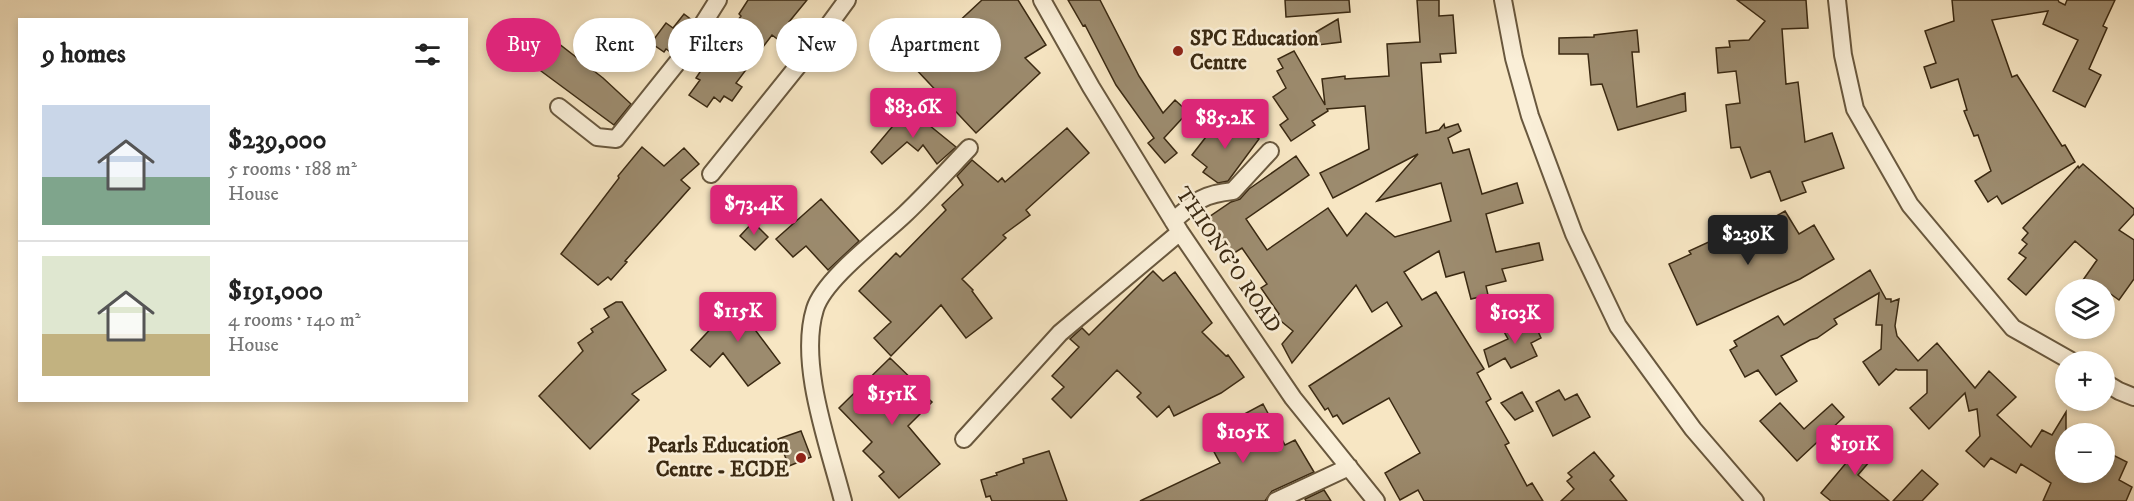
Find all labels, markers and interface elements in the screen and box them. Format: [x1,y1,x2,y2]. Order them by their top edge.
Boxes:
chip: Buy [486,18,561,72]
chip: Rent [573,18,656,72]
chip: Filters [668,18,764,72]
chip: New [776,18,857,72]
chip: Apartment [869,18,1001,72]
place label: SPC Education Centre [1190,26,1319,76]
text: 9 homes [42,38,126,71]
icon: filters [411,38,444,71]
marker: SPC Education Centre [1171,44,1185,58]
pin: $83.6K [864,88,962,139]
text: $83.6K [884,95,942,120]
pin: $85.2K [1176,99,1274,150]
text: $85.2K [1196,106,1254,131]
text: $239,000 [228,124,327,157]
icon: home [90,129,162,201]
text: 5 rooms · 188 m² [228,157,357,182]
text: House [228,182,279,207]
street label: THIONG'O ROAD [1170,182,1286,338]
pin: $73.4K [705,185,803,236]
text: $73.4K [724,192,784,217]
pin: $239K [1706,215,1790,266]
text: $239K [1722,222,1774,247]
text: $191,000 [228,275,323,308]
map controls [2055,279,2115,483]
button: layers [2055,279,2115,339]
icon: home [90,280,162,352]
pin: $115K [696,292,780,343]
pin: $103K [1473,294,1557,345]
text: $115K [713,299,763,324]
text: $103K [1490,301,1540,326]
text: 4 rooms · 140 m² [228,308,361,333]
text: House [228,333,279,358]
button: + [2055,351,2115,411]
pin: $151K [850,375,934,426]
text: $151K [867,382,917,407]
pin: $105K [1201,413,1285,464]
text: $105K [1217,420,1269,445]
button: − [2055,423,2115,483]
pin: $191K [1813,425,1897,476]
text: $191K [1830,432,1880,457]
place label: Pearls Education Centre - ECDE [647,433,790,483]
marker: Pearls Education Centre - ECDE [794,451,808,465]

